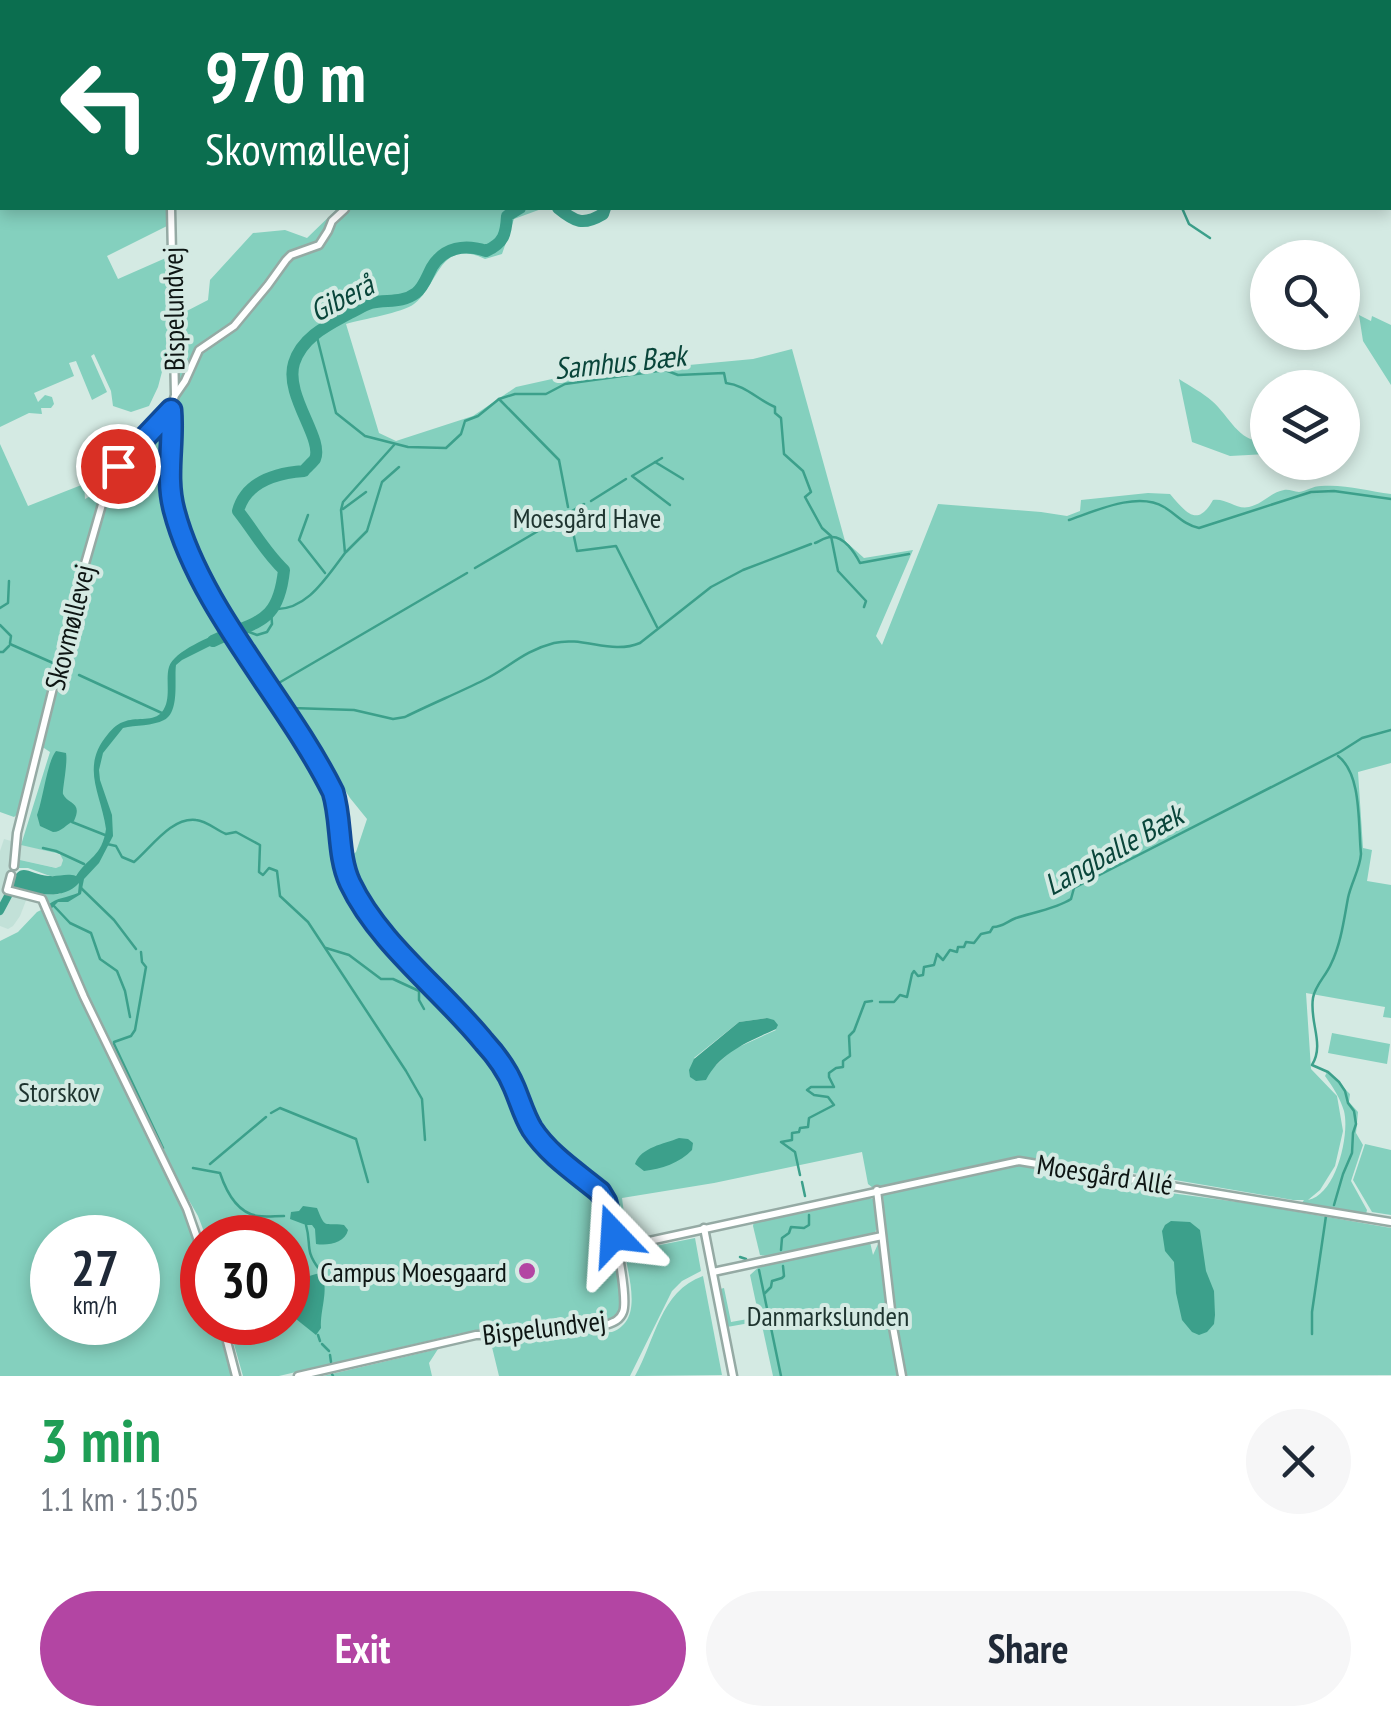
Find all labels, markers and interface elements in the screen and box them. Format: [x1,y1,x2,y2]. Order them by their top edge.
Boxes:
text: 970 m [205,31,366,121]
icon: left [40,40,170,170]
text: Skovmøllevej [205,119,411,177]
map controls [1250,240,1360,480]
button: search [1250,240,1360,350]
street label: Bispelundvej [153,247,193,371]
water label: Giberå [302,264,381,330]
water label: Samhus Bæk [552,334,691,387]
button: layers [1250,370,1360,480]
pin [76,424,161,509]
icon: arrive [91,439,146,494]
park label: Moesgård Have [513,499,661,536]
street label: Skovmøllevej [36,560,102,694]
water label: Langballe Bæk [1037,793,1192,903]
park label: Storskov [18,1073,100,1110]
street label: Moesgård Allé [1034,1145,1176,1203]
position arrow [562,1183,666,1287]
speed limit sign: 30 [180,1215,310,1345]
text: 27 [71,1235,119,1300]
place label: Campus Moesgaard [320,1253,507,1290]
marker: Campus Moesgaard [516,1260,538,1282]
text: km/h [73,1289,117,1321]
park label: Danmarkslunden [747,1297,909,1334]
street label: Bispelundvej [480,1301,608,1353]
text: 3 min [40,1401,161,1479]
button: close [1246,1409,1351,1514]
text: 1.1 km · 15:05 [40,1478,199,1520]
button: Exit [40,1591,686,1706]
button: Share [706,1591,1351,1706]

